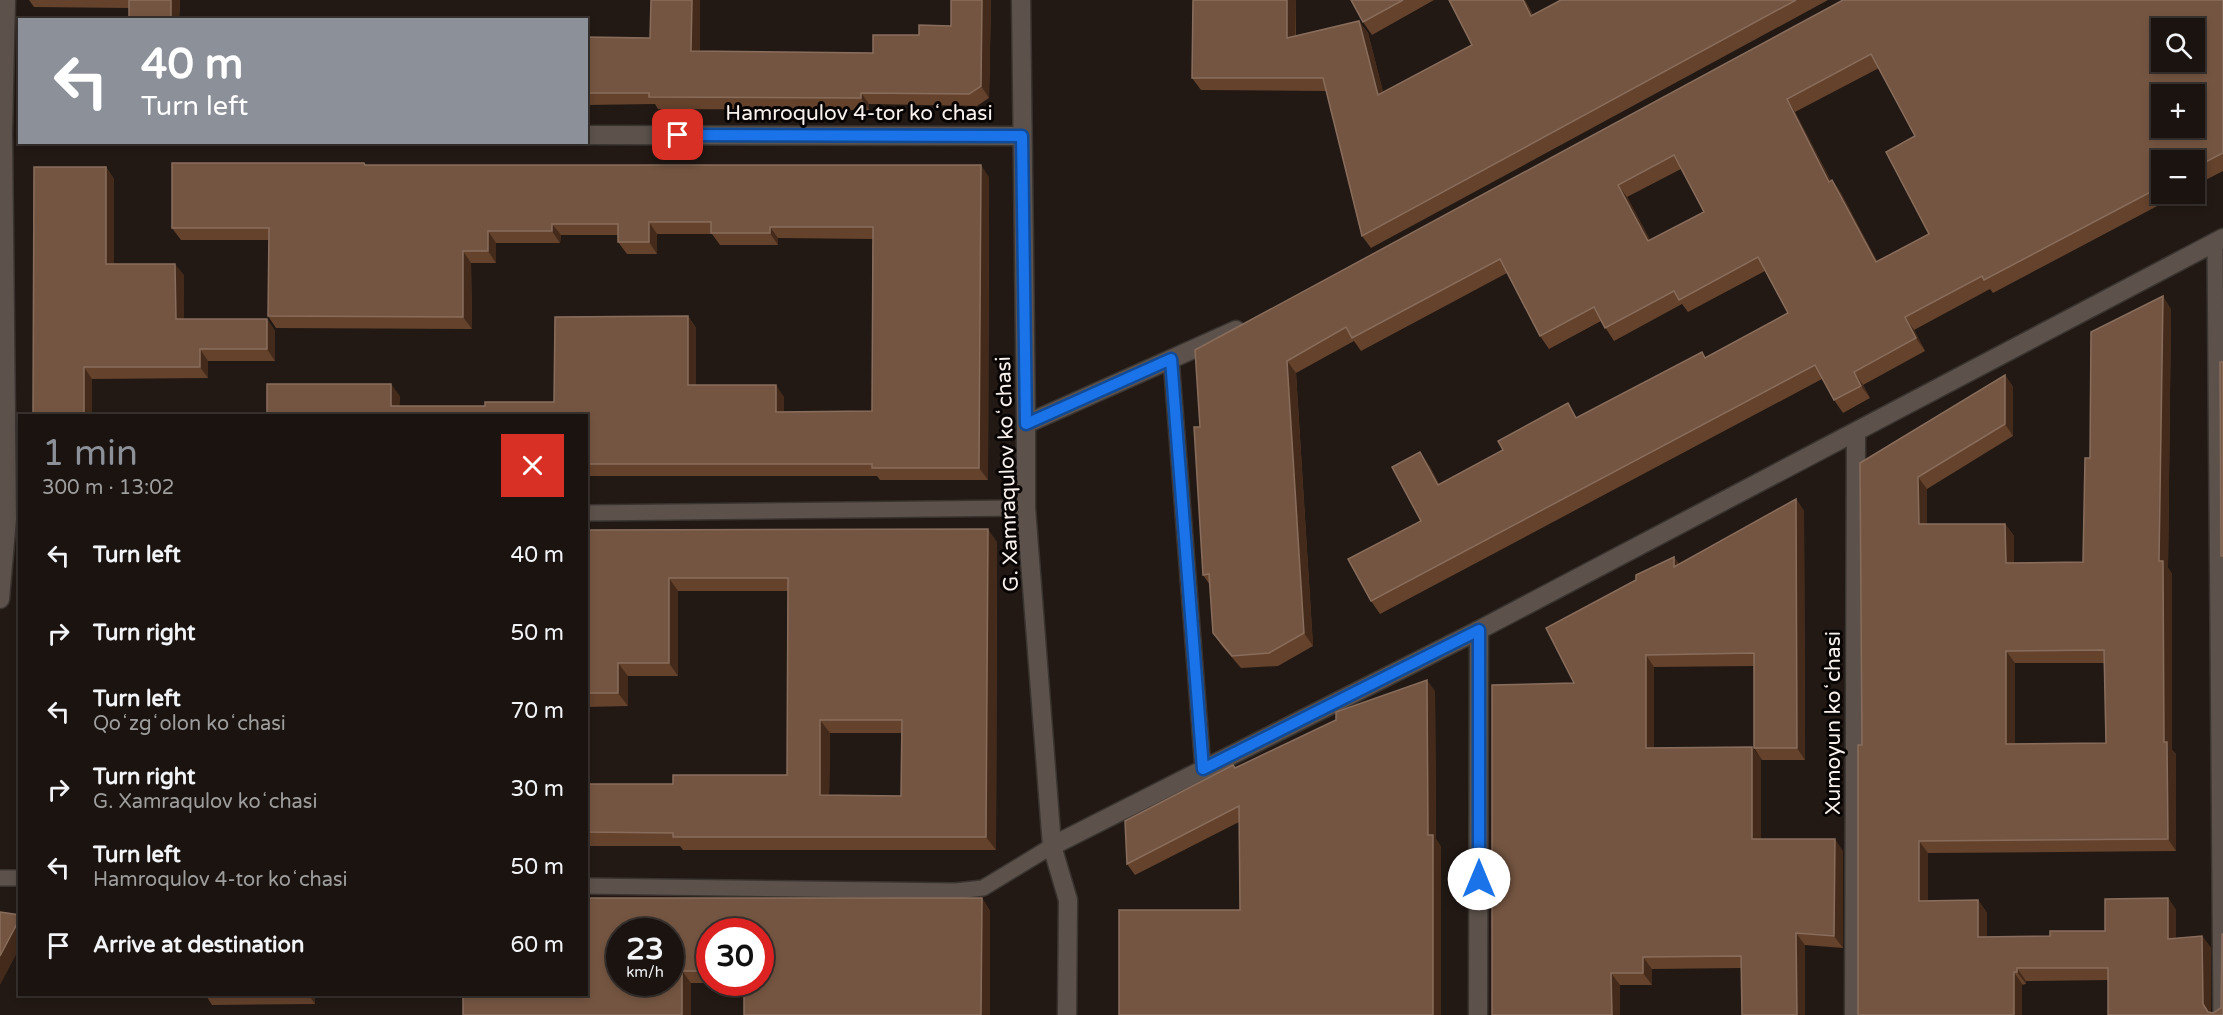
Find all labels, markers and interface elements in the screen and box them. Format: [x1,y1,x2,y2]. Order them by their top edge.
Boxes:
map controls [2151,18,2205,204]
button: search [2151,18,2205,72]
text: 40 m [141,39,243,90]
icon: left [42,42,120,120]
button: + [2151,84,2205,138]
text: Turn left [141,90,248,123]
street label: Hamroqulov 4-tor koʻchasi [725,101,993,126]
pin [652,109,703,160]
icon: arrive [661,118,694,151]
button: − [2151,150,2205,204]
street label: G. Xamraqulov koʻchasi [991,356,1024,592]
text: 1 min [42,432,138,475]
button: close [501,434,564,497]
text: 300 m · 13:02 [42,476,174,500]
icon: left [42,539,75,572]
text: Turn left [93,542,181,568]
text: 40 m [510,542,564,568]
icon: right [42,617,75,650]
text: Turn right [93,620,195,646]
text: 50 m [510,620,564,646]
street label: Xumoyun koʻchasi [1821,631,1846,815]
text: Turn left [93,686,181,712]
icon: left [42,695,75,728]
text: 70 m [510,698,564,724]
text: Qoʻzgʻolon koʻchasi [93,712,286,736]
text: Turn right [93,764,195,790]
icon: right [42,773,75,806]
text: 30 m [510,776,564,802]
text: G. Xamraqulov koʻchasi [93,790,317,814]
text: Turn left [93,842,181,868]
position arrow [1447,847,1511,911]
icon: left [42,851,75,884]
text: 50 m [510,854,564,880]
text: Hamroqulov 4-tor koʻchasi [93,868,348,892]
speed limit sign: 30 [696,918,774,996]
icon: arrive [42,929,75,962]
text: 23 [626,931,664,968]
text: Arrive at destination [93,932,304,958]
text: 60 m [510,932,564,958]
text: km/h [626,963,664,981]

